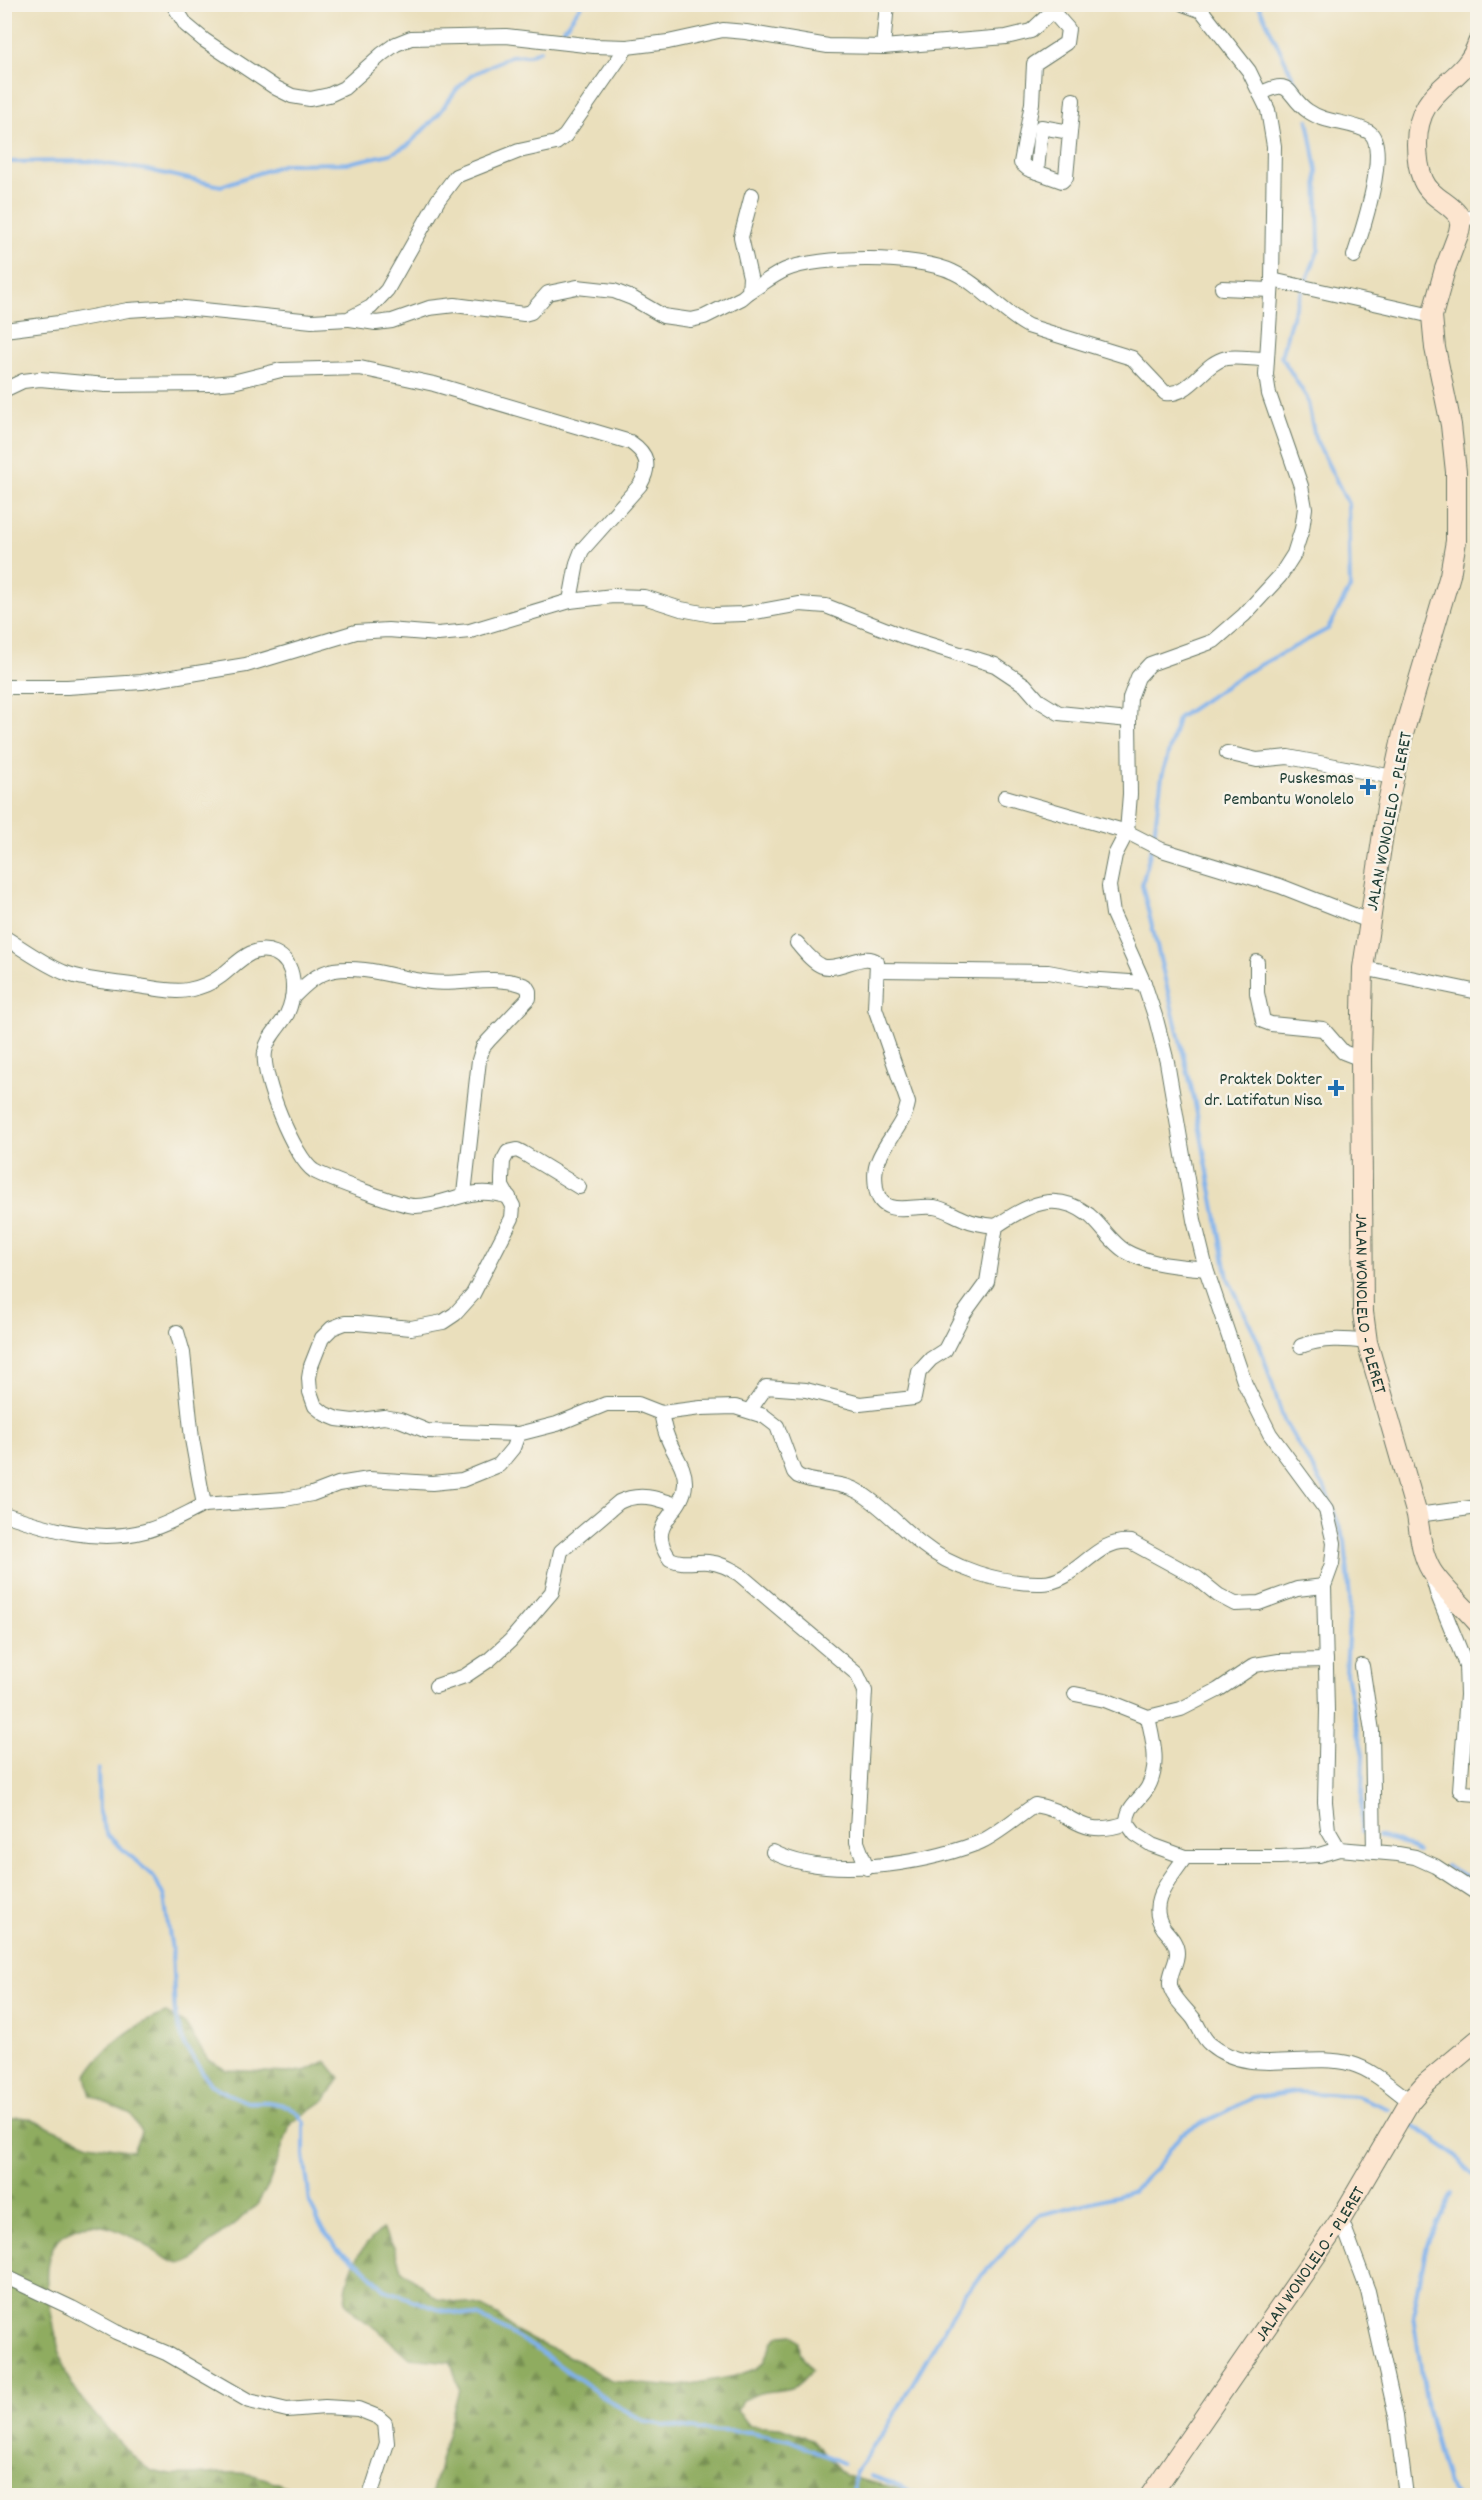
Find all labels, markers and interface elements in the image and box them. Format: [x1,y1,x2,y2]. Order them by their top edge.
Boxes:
street label: JALAN WONOLELO - PLERET [1361,730,1420,913]
place label: Puskesmas Pembantu Wonolelo [1223,767,1354,813]
marker: Puskesmas Pembantu Wonolelo [1359,778,1377,796]
place label: Praktek Dokter dr. Latifatun Nisa [1204,1068,1323,1114]
marker: Praktek Dokter dr. Latifatun Nisa [1327,1079,1345,1097]
street label: JALAN WONOLELO - PLERET [1347,1213,1391,1397]
street label: JALAN WONOLELO - PLERET [1250,2182,1372,2347]

